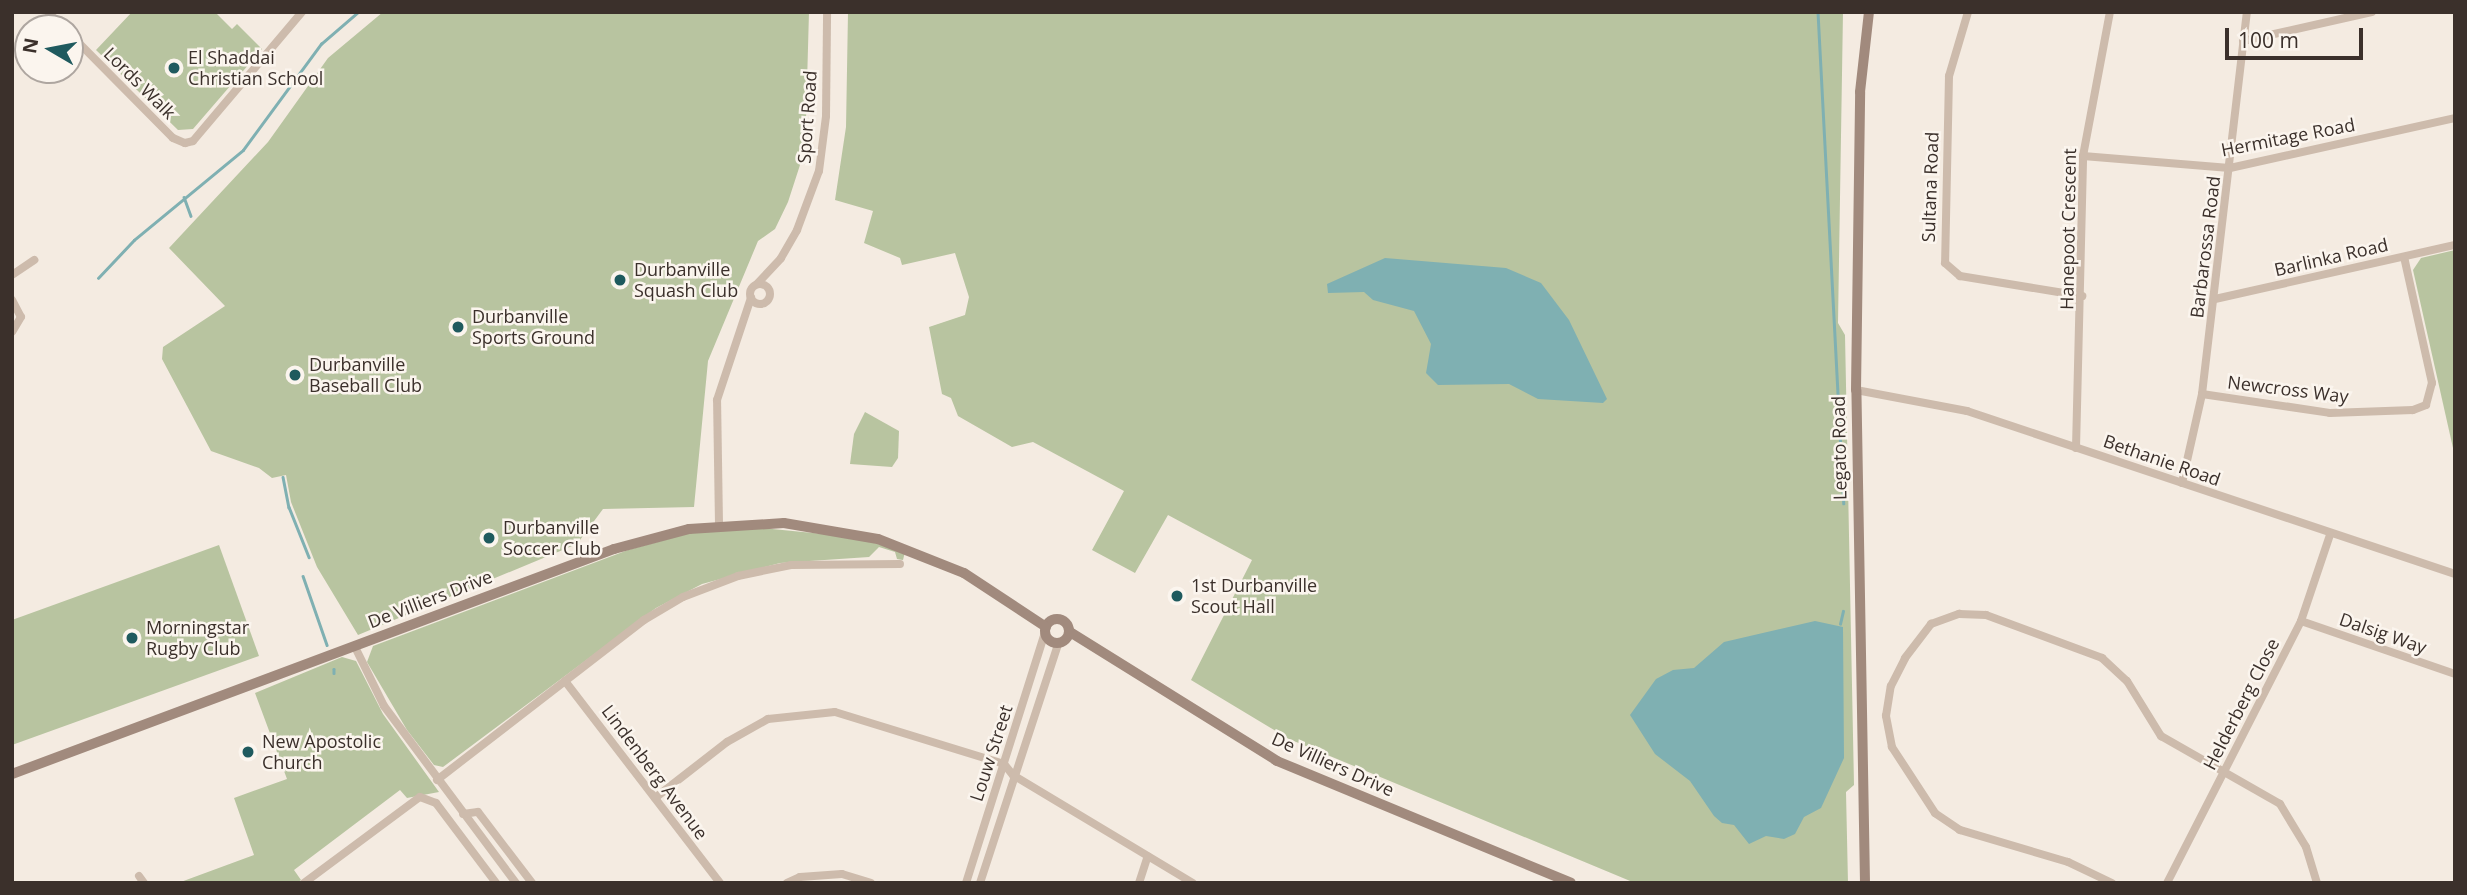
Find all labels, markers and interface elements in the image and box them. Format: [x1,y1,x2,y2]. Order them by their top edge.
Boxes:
north arrow [14,14,84,84]
scale bar [2229,14,2367,58]
text: 100 m [2238,26,2299,54]
text: N [16,36,44,56]
street label: Lords Walk [100,43,180,123]
place label: El Shaddai Christian School [188,47,323,90]
marker: El Shaddai Christian School [166,60,182,76]
street label: Sport Road [793,70,821,164]
street label: Hermitage Road [2219,113,2357,161]
street label: Sultana Road [1917,131,1943,243]
street label: Hanepoot Crescent [2056,148,2080,310]
street label: Barbarossa Road [2186,175,2224,319]
street label: Barlinka Road [2272,233,2390,281]
place label: Durbanville Squash Club [634,259,738,302]
marker: Durbanville Squash Club [612,272,628,288]
place label: Durbanville Sports Ground [472,306,595,348]
marker: Durbanville Sports Ground [450,319,466,335]
place label: Durbanville Baseball Club [309,354,422,396]
marker: Durbanville Baseball Club [287,367,303,383]
street label: Newcross Way [2226,371,2350,407]
street label: Legato Road [1827,396,1851,500]
street label: Bethanie Road [2101,430,2223,490]
place label: Durbanville Soccer Club [503,517,601,560]
marker: Durbanville Soccer Club [481,530,497,546]
street label: De Villiers Drive [365,565,495,633]
place label: 1st Durbanville Scout Hall [1191,575,1317,618]
marker: 1st Durbanville Scout Hall [1169,588,1185,604]
street label: Dalsig Way [2337,608,2429,658]
place label: Morningstar Rugby Club [146,617,249,660]
marker: Morningstar Rugby Club [124,630,140,646]
street label: Helderberg Close [2199,635,2283,773]
street label: Lindenberg Avenue [597,701,713,843]
street label: Louw Street [965,702,1017,804]
street label: De Villiers Drive [1269,727,1397,801]
place label: New Apostolic Church [262,731,381,774]
marker: New Apostolic Church [240,744,256,760]

